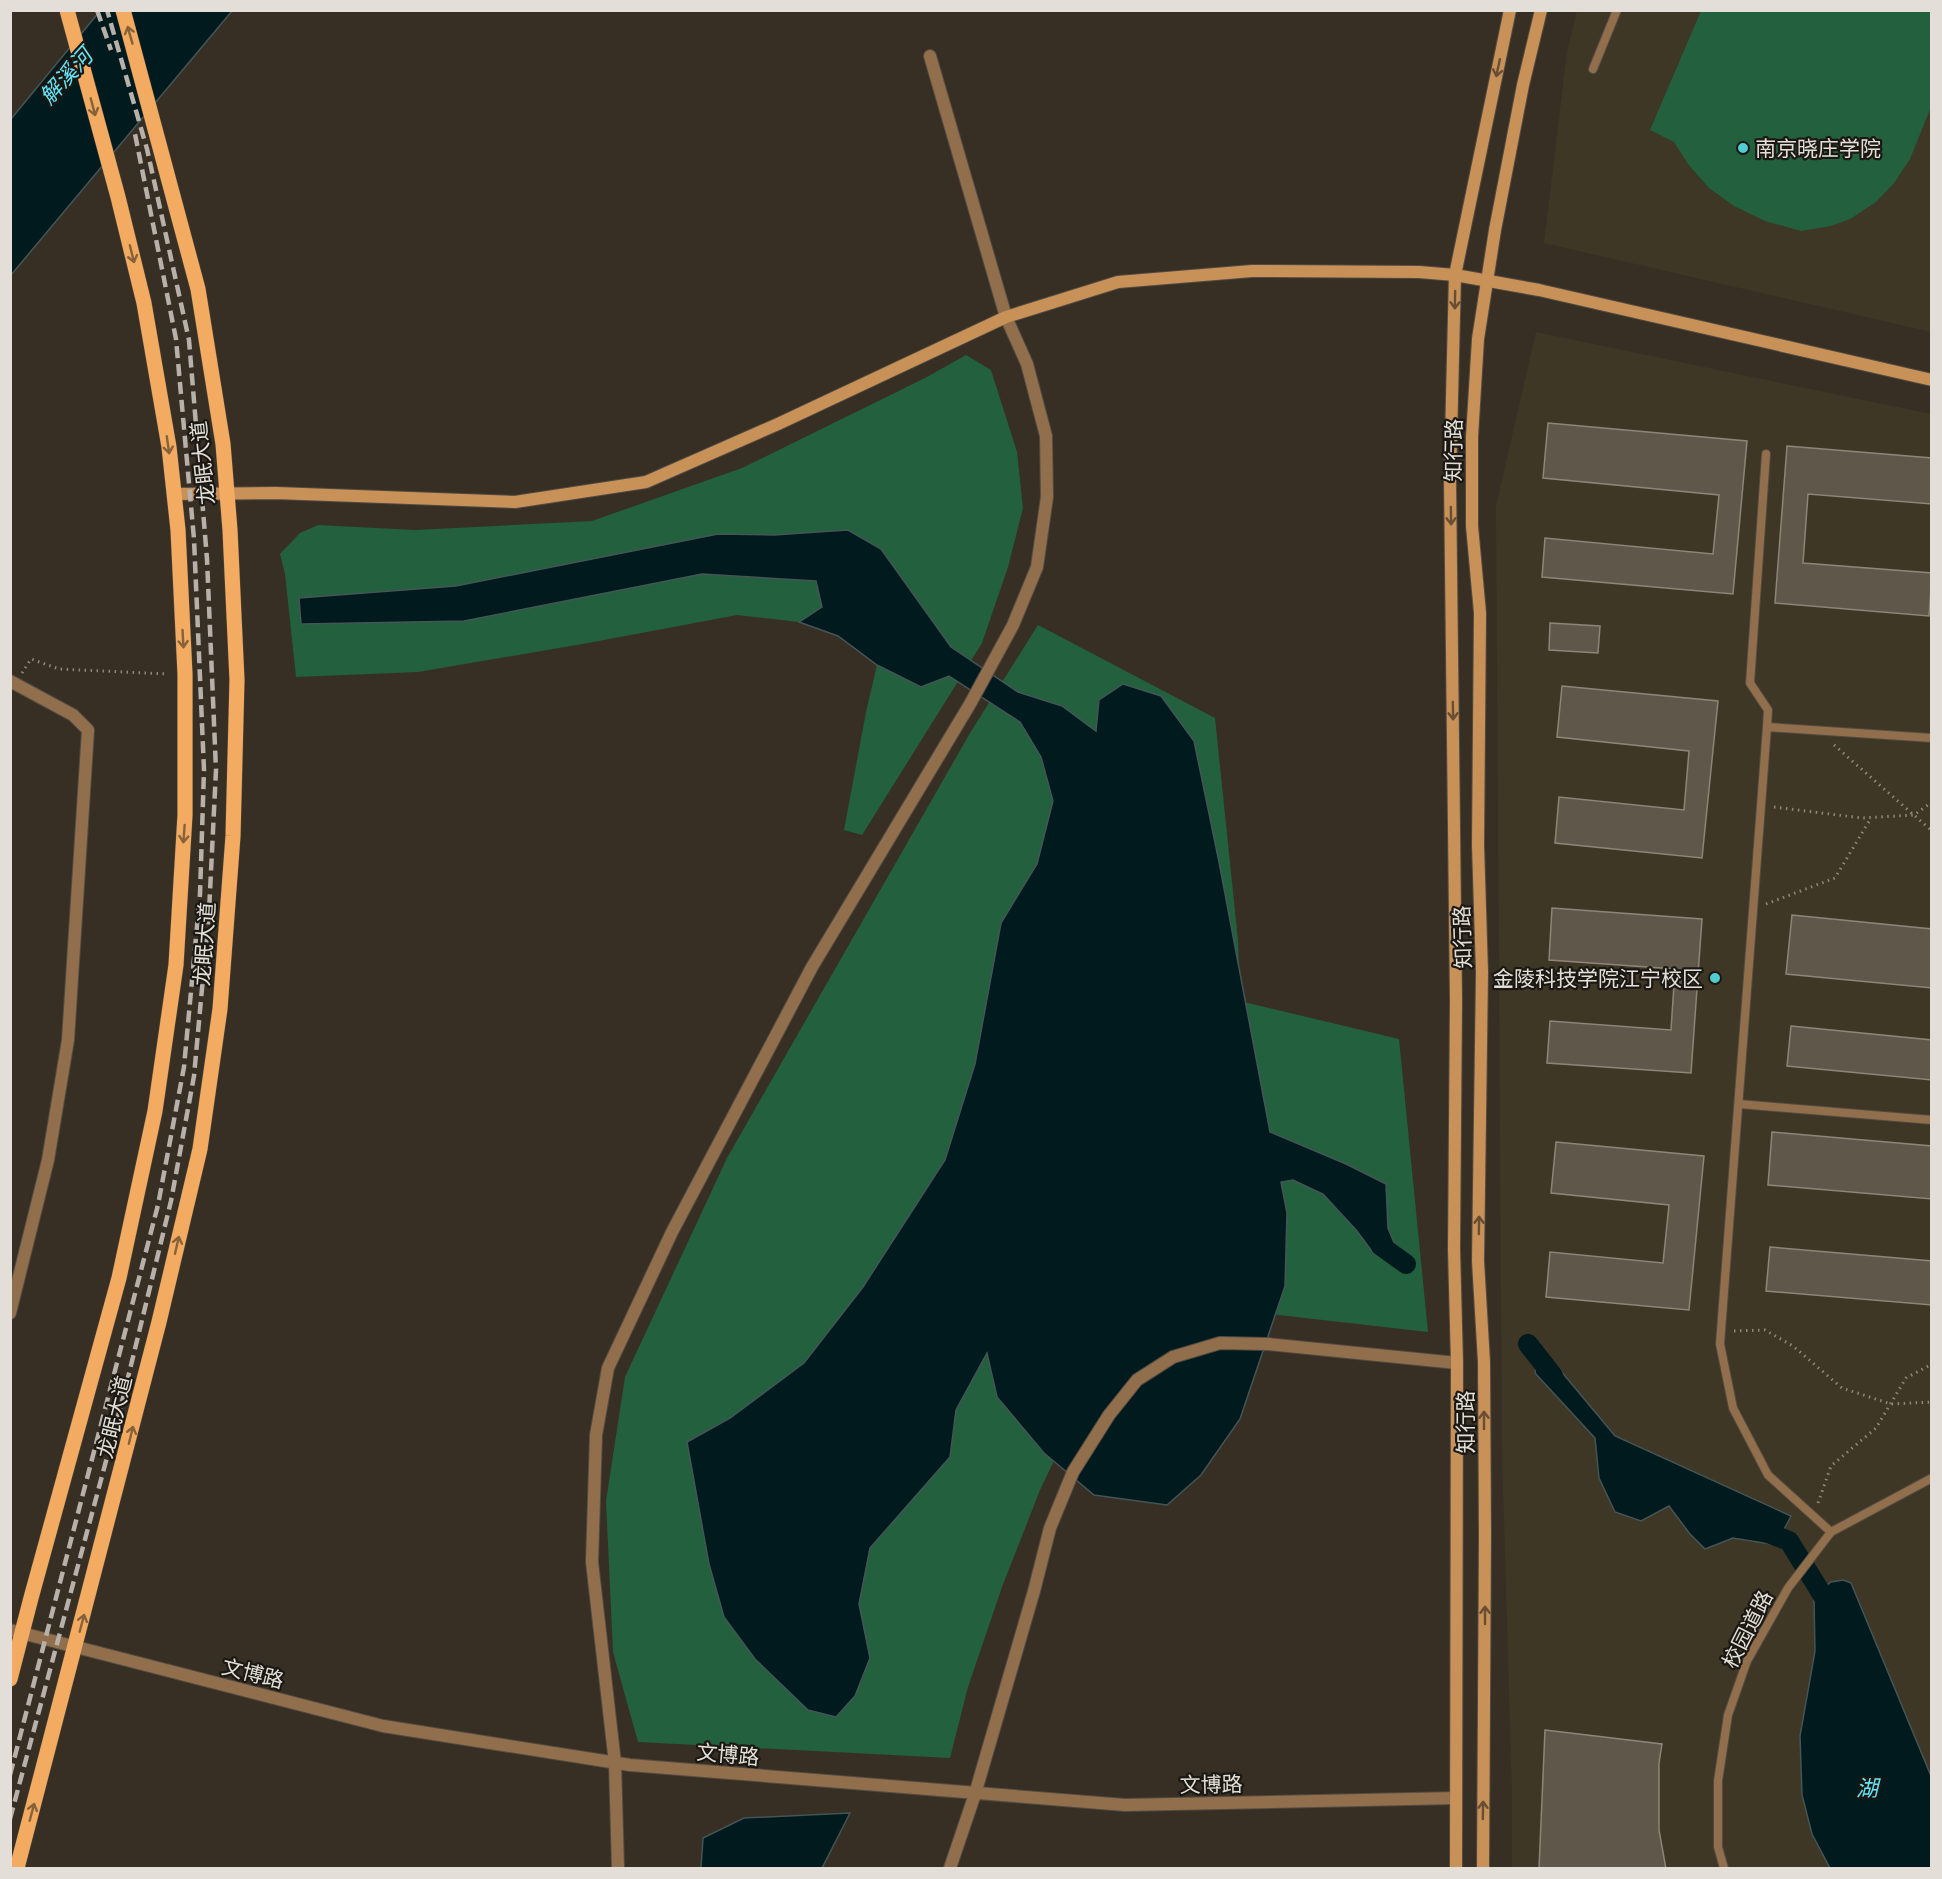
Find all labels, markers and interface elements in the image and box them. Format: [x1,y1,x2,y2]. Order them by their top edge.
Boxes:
one-way arrow [124,26,135,45]
water label: 解溪河 [33,38,102,111]
one-way arrow [1492,57,1503,77]
one-way arrow [88,98,100,117]
place label: 南京晓庄学院 [1755,134,1881,162]
marker: 南京晓庄学院 [1736,141,1750,155]
one-way arrow [126,244,138,263]
one-way arrow [1449,290,1461,310]
street label: 知行路 [1438,418,1468,482]
street label: 龙眠大道 [184,420,220,506]
one-way arrow [163,435,174,455]
one-way arrow [1445,506,1457,526]
one-way arrow [177,629,188,649]
one-way arrow [1447,701,1459,721]
one-way arrow [178,824,189,844]
street label: 龙眠大道 [187,901,221,987]
street label: 知行路 [1447,905,1477,969]
place label: 金陵科技学院江宁校区 [1493,964,1703,992]
marker: 金陵科技学院江宁校区 [1708,971,1722,985]
one-way arrow [1473,1216,1485,1236]
one-way arrow [172,1236,184,1255]
street label: 龙眠大道 [90,1373,138,1461]
street label: 知行路 [1451,1391,1479,1454]
one-way arrow [1478,1411,1490,1431]
one-way arrow [125,1425,137,1444]
street label: 校园道路 [1715,1585,1779,1673]
one-way arrow [1479,1606,1491,1626]
one-way arrow [77,1614,88,1633]
street label: 文博路 [219,1652,287,1694]
street label: 文博路 [695,1737,761,1771]
street label: 文博路 [1179,1769,1243,1799]
water label: 湖 [1856,1773,1881,1803]
one-way arrow [1477,1801,1489,1821]
one-way arrow [27,1803,38,1822]

